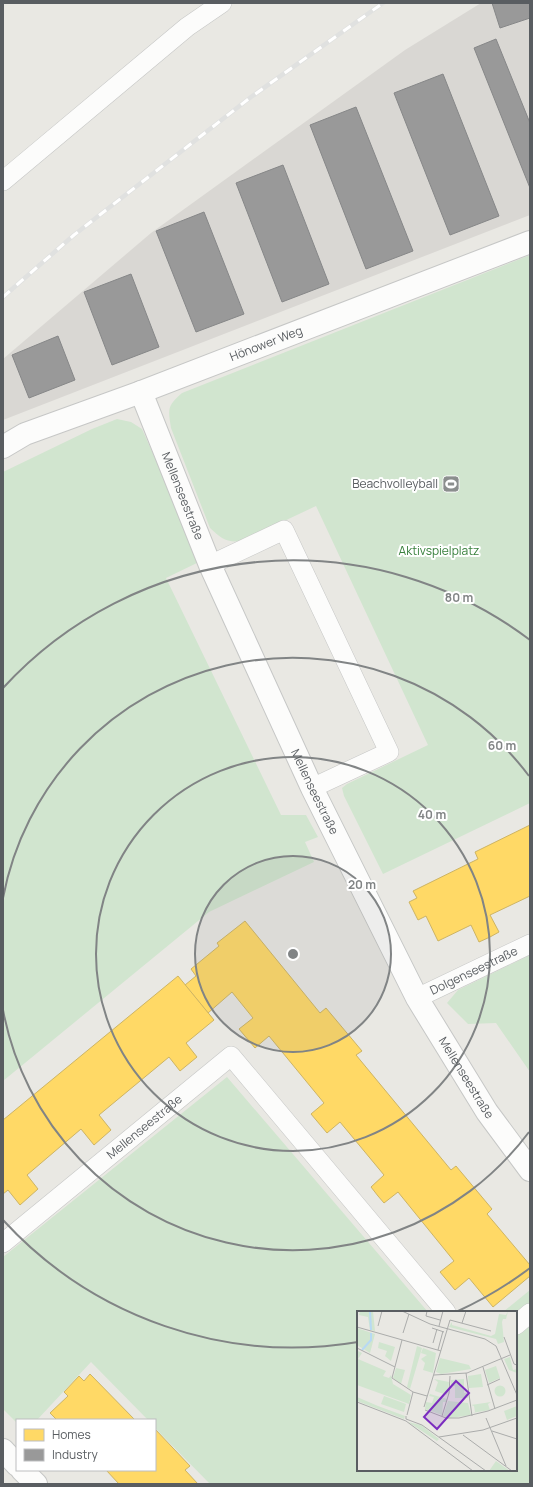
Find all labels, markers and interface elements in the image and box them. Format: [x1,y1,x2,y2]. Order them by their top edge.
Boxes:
street label: Hönower Weg [227,322,305,365]
street label: Mellenseestraße [158,449,208,542]
sports icon: Beachvolleyball [441,474,461,494]
place label: Beachvolleyball [352,475,438,492]
park label: Aktivspielplatz [399,542,479,559]
text: 80 m [445,589,473,606]
text: 60 m [488,737,516,754]
street label: Mellenseestraße [287,746,343,837]
text: 40 m [418,806,446,823]
text: 20 m [348,876,376,893]
street label: Dolgenseestraße [427,942,520,999]
centre of rings [286,947,300,961]
street label: Mellenseestraße [435,1033,498,1122]
street label: Mellenseestraße [103,1090,186,1163]
inset map [357,1311,517,1471]
legend [16,1419,156,1471]
text: Homes [52,1426,91,1443]
text: Industry [52,1446,98,1463]

